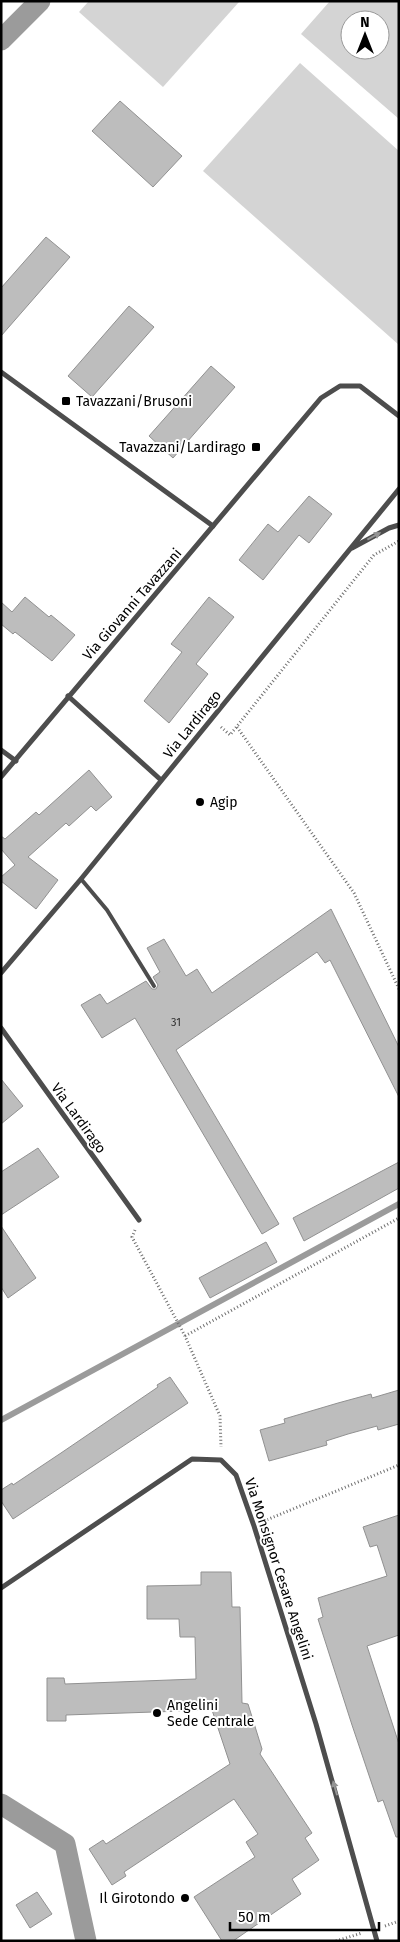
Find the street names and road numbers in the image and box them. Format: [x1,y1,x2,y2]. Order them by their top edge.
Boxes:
street label: Via Giovanni Tavazzani [79,545,185,664]
street label: Via Lardirago [160,687,225,762]
street label: Via Lardirago [47,1080,110,1157]
street label: Via Monsignor Cesare Angelini [241,1476,316,1662]

